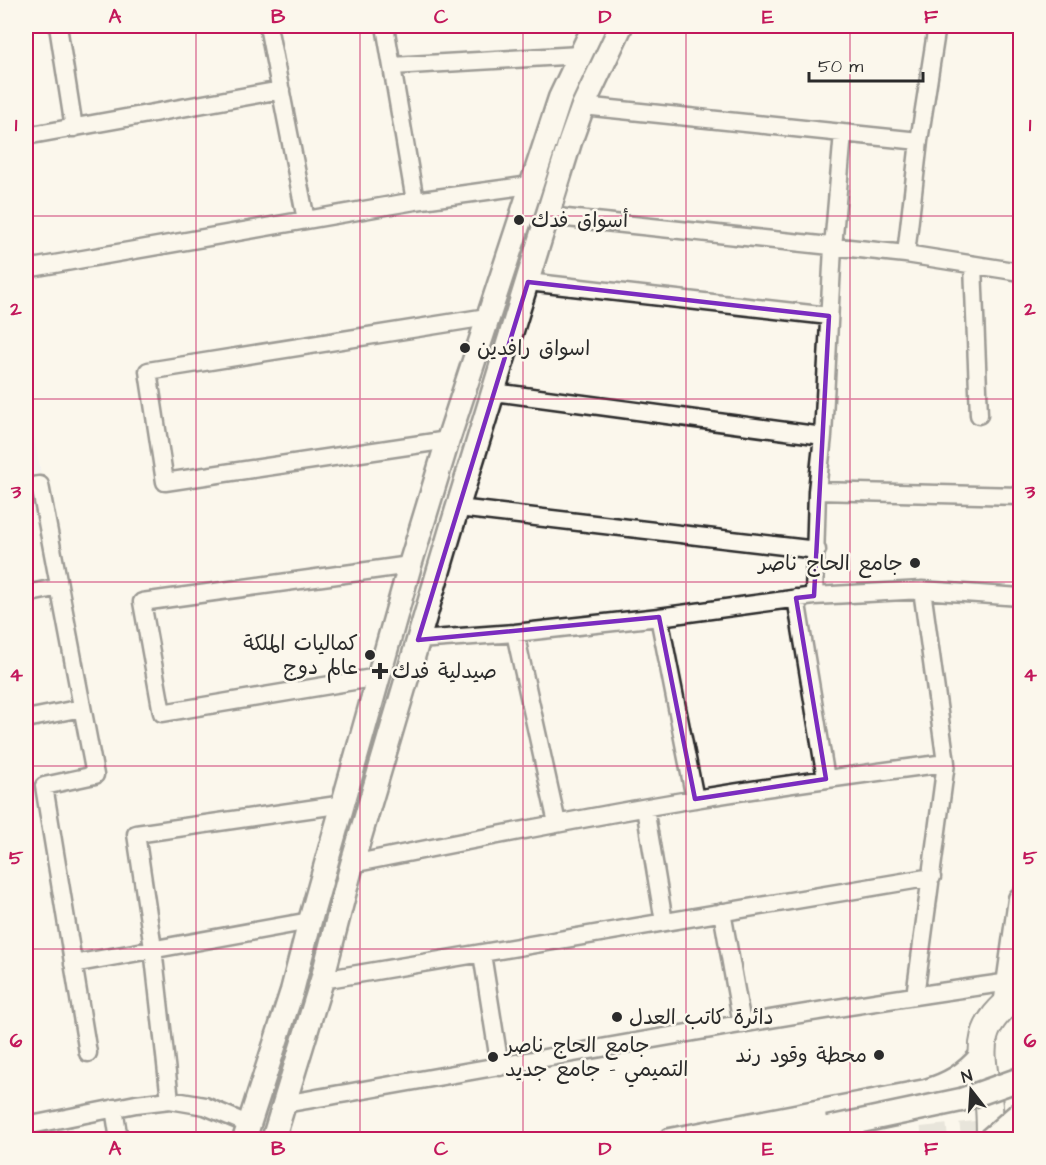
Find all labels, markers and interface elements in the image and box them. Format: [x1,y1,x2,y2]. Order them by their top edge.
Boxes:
text: A [109,3,122,31]
text: B [271,3,286,31]
text: C [434,3,449,31]
text: D [599,3,612,31]
text: E [762,3,774,31]
text: F [924,3,939,31]
scale bar [809,45,923,83]
text: 50 m [818,54,863,79]
text: 1 [15,111,18,139]
text: 1 [1029,111,1032,139]
place label: أسواق فدك [531,206,628,235]
marker: أسواق فدك [512,213,526,227]
text: 2 [9,295,22,323]
text: 2 [1023,295,1036,323]
place label: اسواق رافدين [477,334,590,363]
marker: اسواق رافدين [458,341,472,355]
text: 3 [10,478,22,506]
text: 3 [1024,478,1036,506]
place label: جامع الحاج ناصر [756,549,903,578]
marker: جامع الحاج ناصر [908,556,922,570]
place label: كماليات الملكة عالم دوج [243,629,358,683]
marker: كماليات الملكة عالم دوج [363,648,377,662]
place label: صيدلية فدك [392,657,497,686]
text: 4 [9,661,23,689]
text: 4 [1023,661,1037,689]
marker: صيدلية فدك [373,664,387,678]
text: 5 [9,844,24,872]
text: 5 [1023,844,1038,872]
place label: دائرة كاتب العدل [629,1003,774,1032]
marker: دائرة كاتب العدل [610,1010,624,1024]
text: 6 [10,1027,23,1055]
text: 6 [1024,1027,1037,1055]
place label: جامع الحاج ناصر التميمي - جامع جديد [503,1031,689,1088]
place label: محطة وقود رند [735,1041,867,1070]
marker: محطة وقود رند [872,1048,886,1062]
marker: جامع الحاج ناصر التميمي - جامع جديد [486,1050,500,1064]
north arrow [941,1060,1001,1120]
text: N [959,1065,975,1089]
text: A [109,1135,122,1163]
text: B [271,1135,286,1163]
text: C [434,1135,449,1163]
text: D [599,1135,612,1163]
text: E [762,1135,774,1163]
text: F [924,1135,939,1163]

